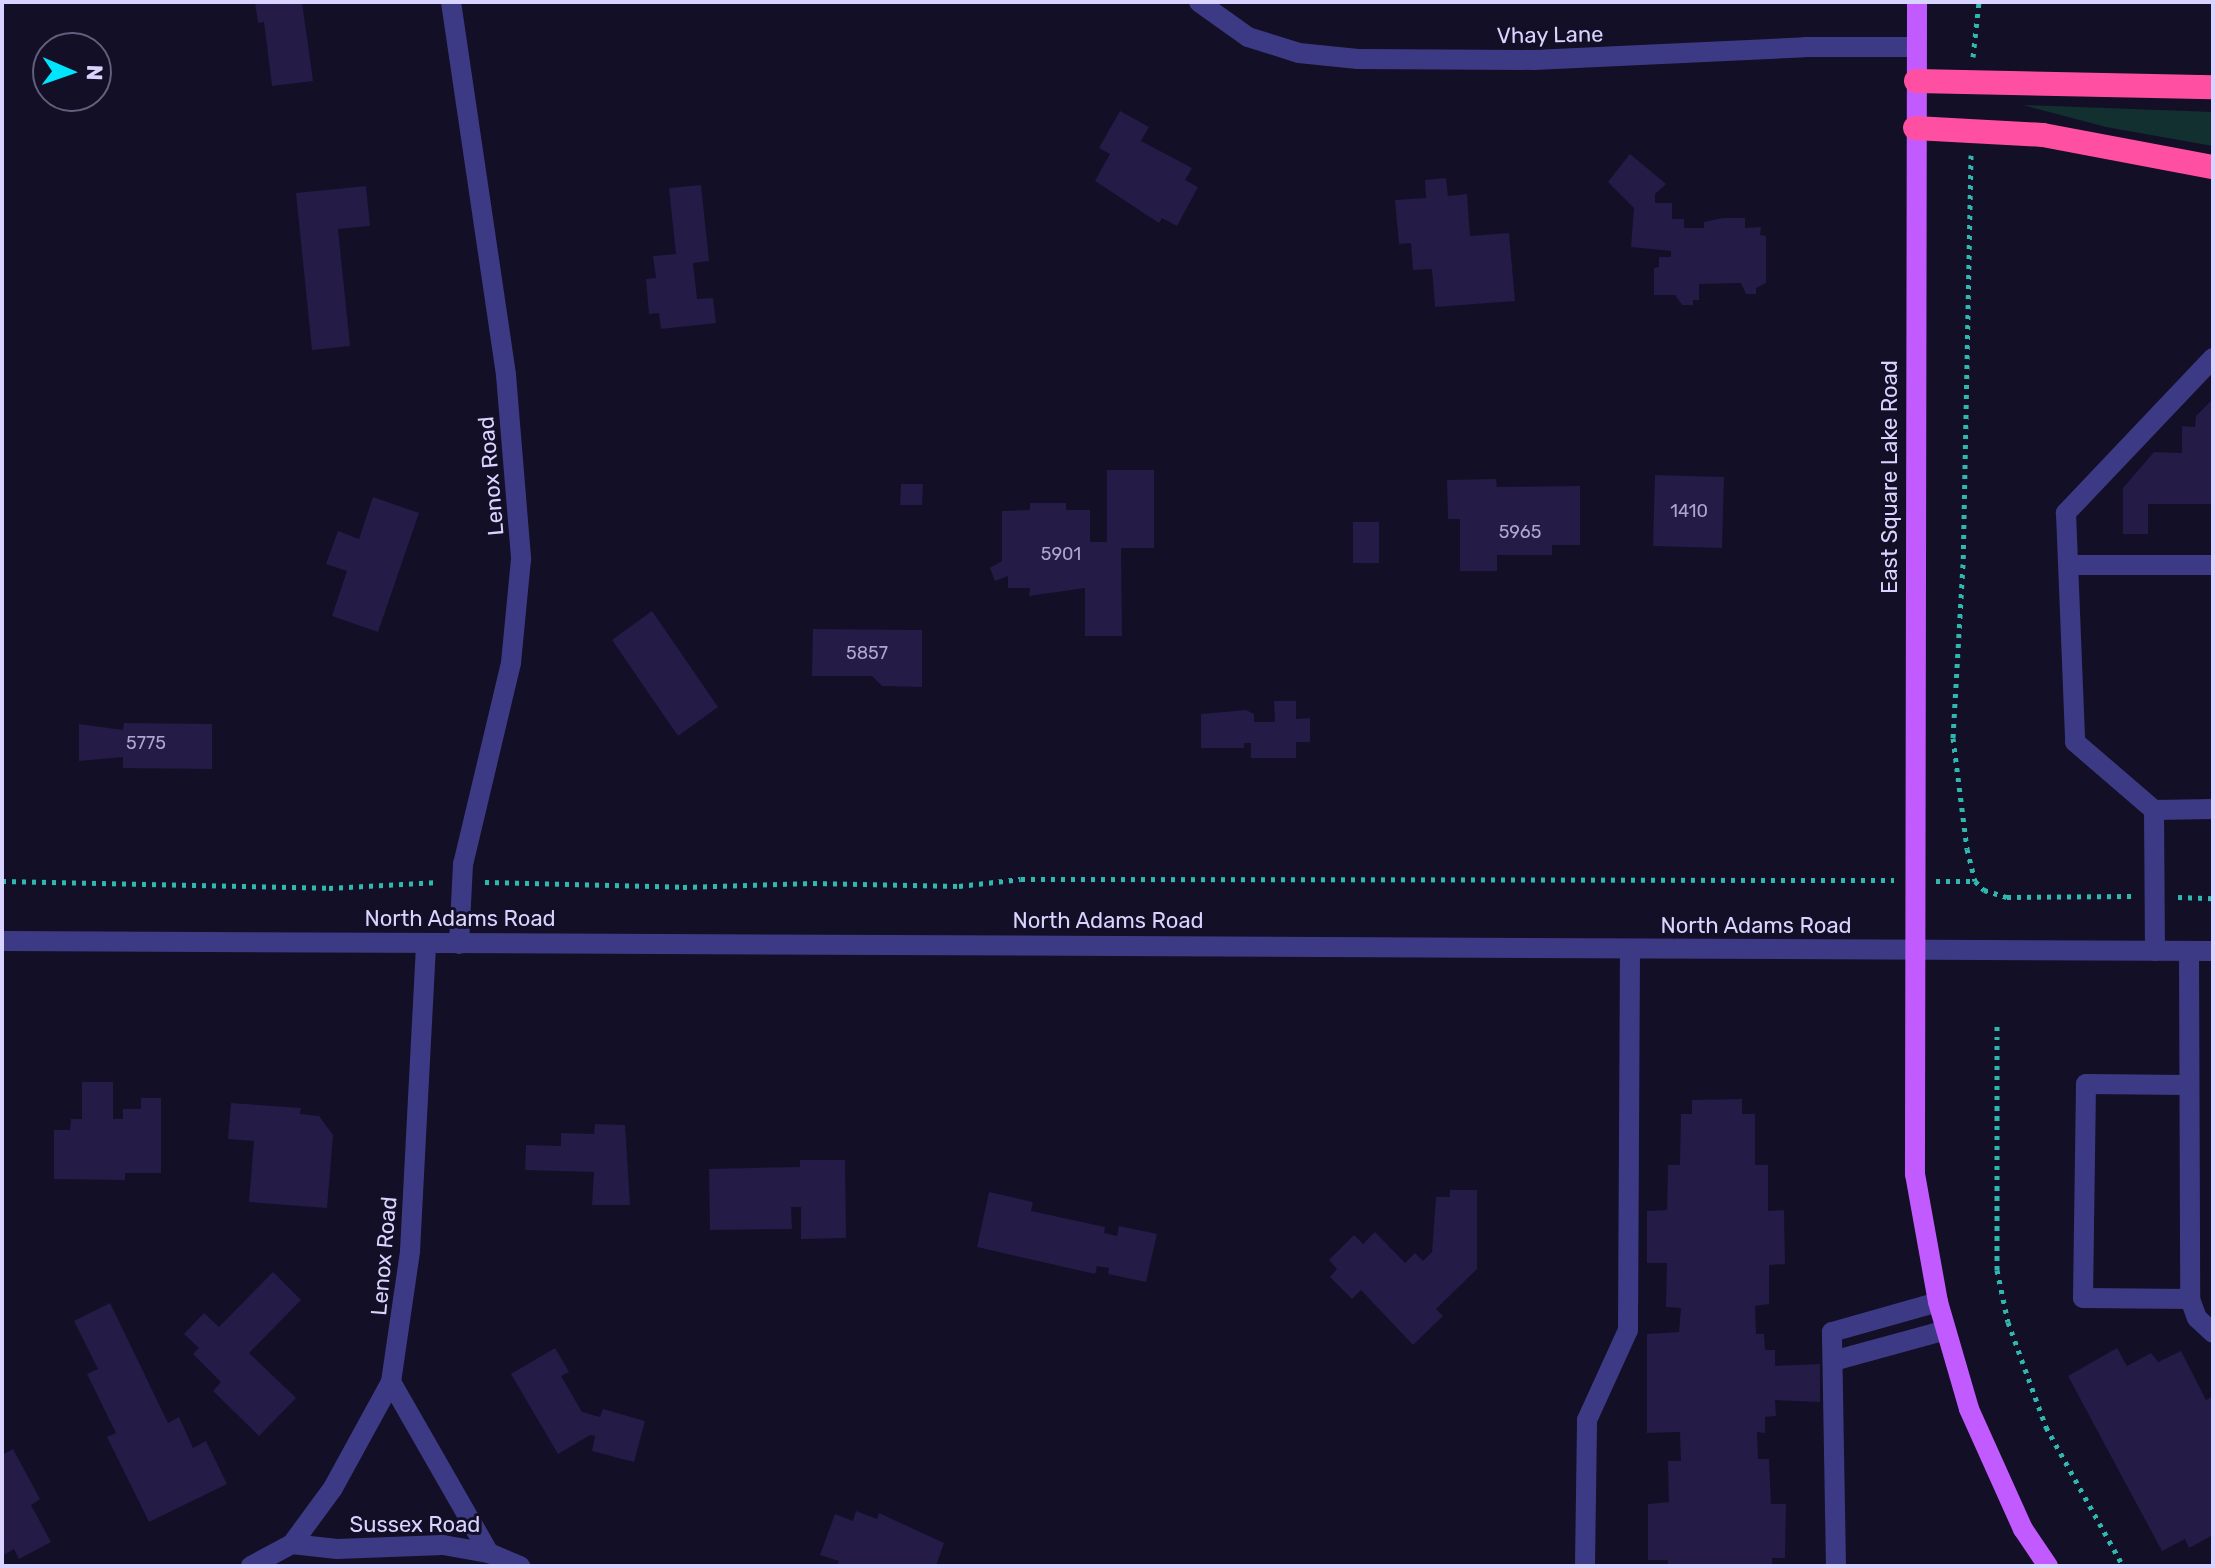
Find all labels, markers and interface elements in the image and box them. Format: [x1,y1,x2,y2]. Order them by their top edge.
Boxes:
street label: Vhay Lane [1496,21,1604,49]
north arrow [32,32,112,112]
text: N [81,64,108,81]
street label: East Square Lake Road [1877,360,1903,594]
street label: Lenox Road [473,415,509,537]
house number: 1410 [1670,500,1708,522]
house number: 5965 [1499,521,1541,543]
house number: 5901 [1041,543,1081,565]
house number: 5857 [846,642,888,664]
house number: 5775 [126,732,166,754]
street label: North Adams Road [364,906,556,932]
street label: North Adams Road [1012,908,1204,934]
street label: North Adams Road [1660,913,1852,939]
street label: Lenox Road [366,1195,402,1317]
street label: Sussex Road [350,1512,480,1538]

